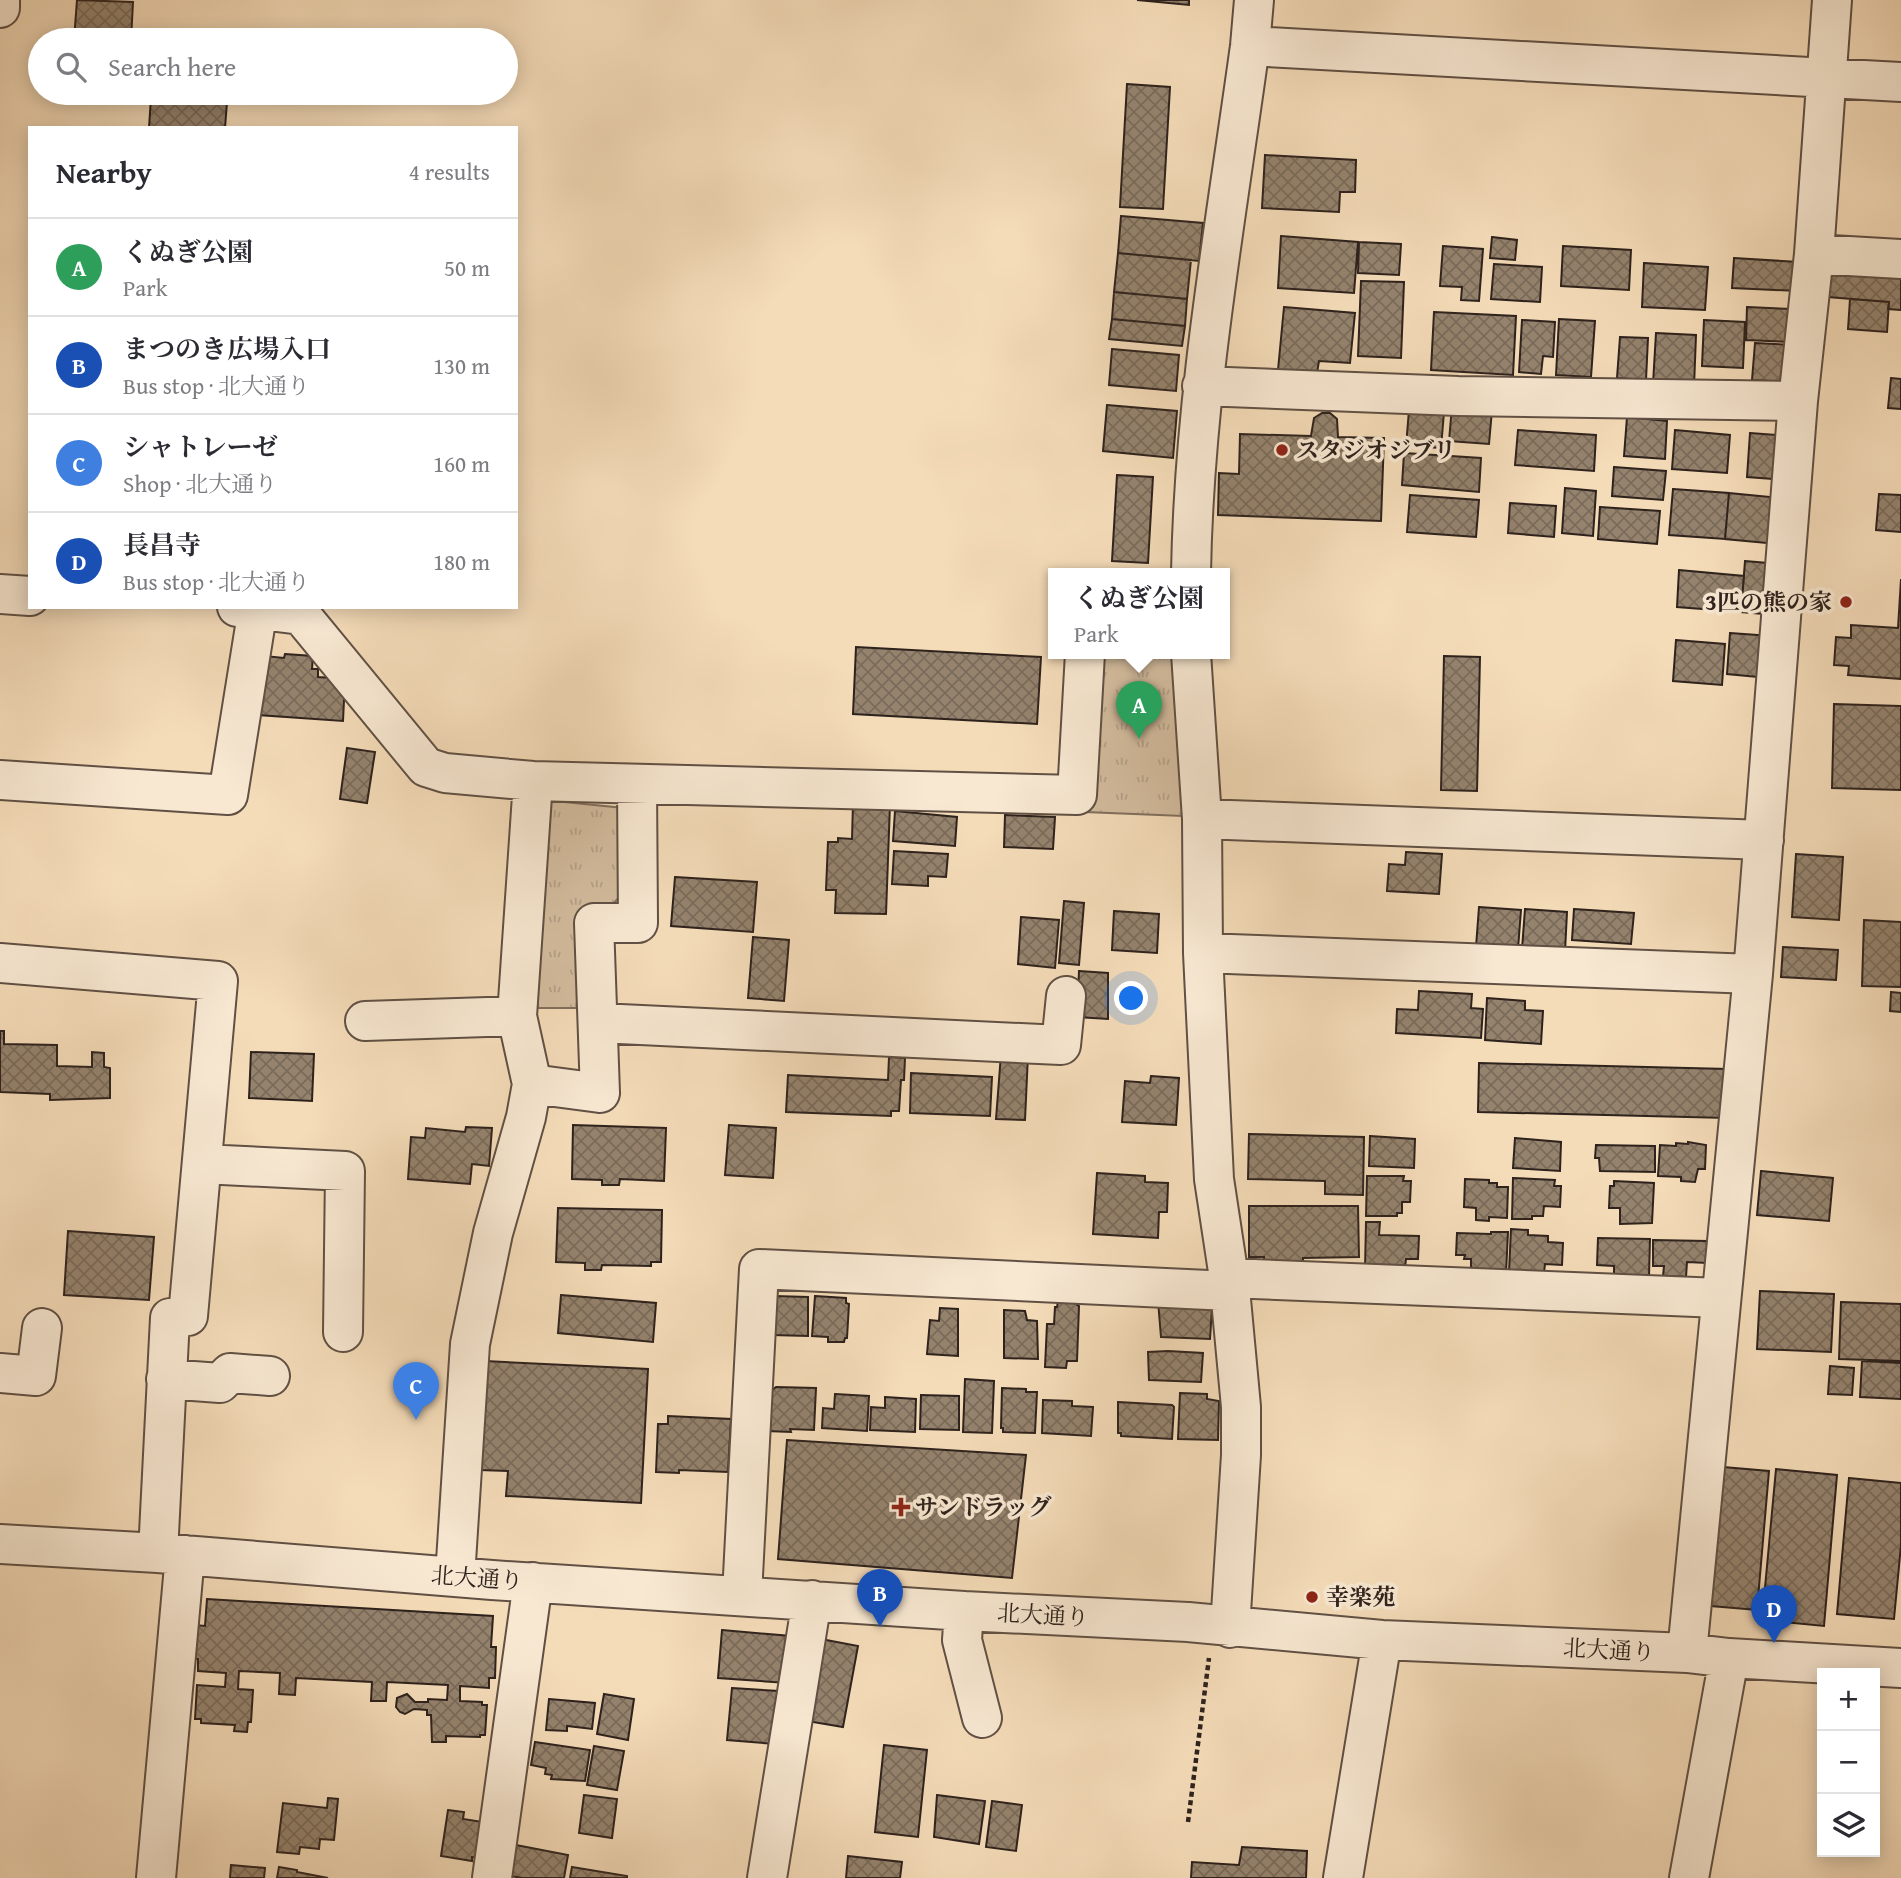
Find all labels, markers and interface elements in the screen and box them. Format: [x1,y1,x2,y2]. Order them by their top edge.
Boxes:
search box [28,28,518,105]
text: Search here [108,47,236,86]
icon: search [52,48,90,86]
text: Nearby [56,150,152,194]
text: 4 results [409,155,490,188]
text: くぬぎ公園 [123,232,253,271]
text: A [72,251,86,284]
text: 50 m [444,251,490,284]
text: Park [123,271,167,304]
text: まつのき広場入口 [123,329,331,368]
text: B [72,349,86,382]
text: 130 m [433,349,490,382]
text: Bus stop · 北大通り [123,369,310,402]
text: シャトレーゼ [123,427,278,466]
place label: スタジオジブリ [1296,433,1456,466]
marker: スタジオジブリ [1274,442,1290,458]
text: C [72,447,86,480]
text: 160 m [433,447,490,480]
text: Shop · 北大通り [123,467,277,500]
text: 長昌寺 [123,525,201,564]
text: D [72,545,86,578]
text: 180 m [433,545,490,578]
text: Bus stop · 北大通り [123,565,310,598]
popup [1048,568,1230,659]
text: くぬぎ公園 [1074,578,1204,617]
place label: 3匹の熊の家 [1705,585,1832,618]
marker: 3匹の熊の家 [1838,594,1854,610]
text: Park [1074,617,1118,650]
pin: A [1116,681,1162,739]
your location [1114,981,1148,1015]
pin: C [393,1362,439,1420]
place label: サンドラッグ [915,1490,1051,1523]
marker: サンドラッグ [893,1499,909,1515]
street label: 北大通り [430,1558,524,1597]
pin: B [857,1569,903,1627]
place label: 幸楽苑 [1326,1580,1395,1613]
pin: D [1751,1585,1797,1643]
marker: 幸楽苑 [1304,1589,1320,1605]
street label: 北大通り [996,1596,1090,1633]
street label: 北大通り [1562,1631,1656,1668]
map controls [1817,1668,1880,1857]
button: + [1817,1668,1880,1731]
button: − [1817,1731,1880,1794]
button: layers [1817,1794,1880,1857]

